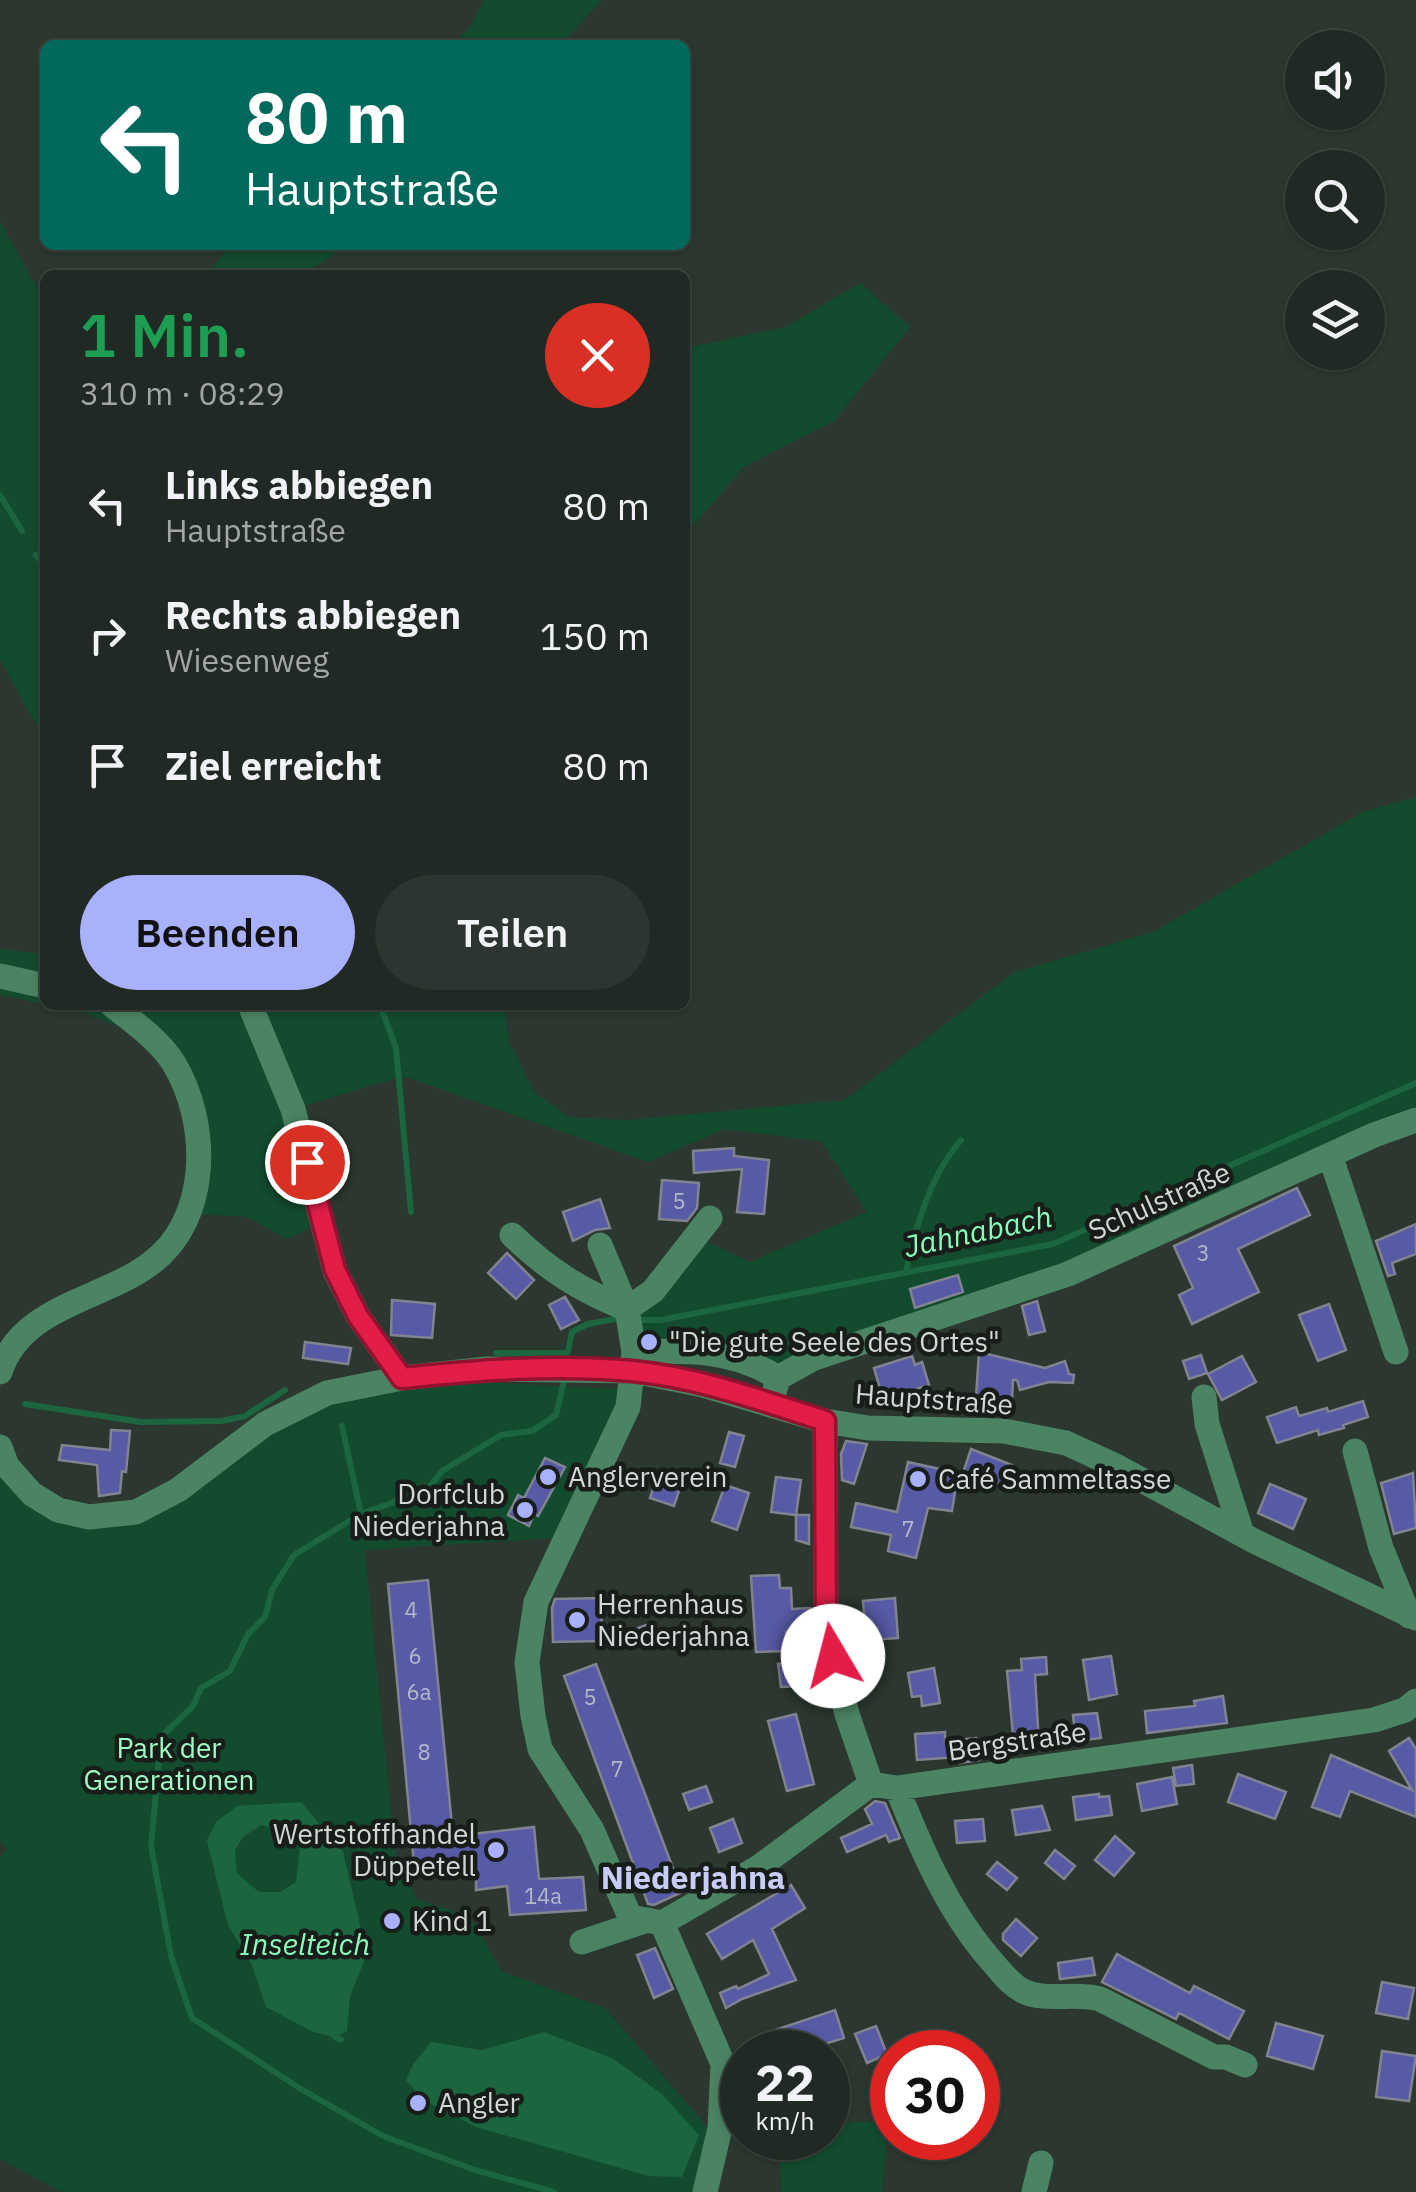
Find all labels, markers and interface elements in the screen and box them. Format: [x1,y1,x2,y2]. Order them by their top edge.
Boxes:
map controls [1285,30,1385,370]
button: sound [1285,30,1385,130]
text: 80 m [245,71,408,162]
icon: left [80,80,210,210]
button: search [1285,150,1385,250]
text: Hauptstraße [245,159,499,217]
button: layers [1285,270,1385,370]
text: 1 Min. [80,295,249,374]
button: close [545,303,650,408]
text: 310 m · 08:29 [80,372,285,414]
text: Links abbiegen [165,460,433,509]
icon: left [80,478,135,533]
text: 80 m [562,481,650,530]
text: Hauptstraße [165,509,346,551]
text: Rechts abbiegen [165,590,461,639]
icon: right [80,608,135,663]
text: 150 m [539,611,650,660]
text: Wiesenweg [165,639,329,681]
icon: arrive [80,738,135,793]
text: Ziel erreicht [165,741,382,790]
text: 80 m [562,741,650,790]
button: Beenden [80,875,355,990]
button: Teilen [375,875,650,990]
pin [265,1120,350,1205]
icon: arrive [280,1135,335,1190]
street label: Schulstraße [1082,1153,1236,1248]
house number: 5 [672,1186,686,1215]
water label: Jahnabach [900,1196,1055,1265]
house number: 3 [1196,1238,1210,1267]
place label: "Die gute Seele des Ortes" [669,1323,1000,1360]
marker: "Die gute Seele des Ortes" [638,1331,660,1353]
street label: Hauptstraße [854,1375,1014,1422]
place label: Anglerverein [568,1458,728,1495]
place label: Café Sammeltasse [938,1460,1172,1497]
marker: Anglerverein [537,1466,559,1488]
marker: Café Sammeltasse [907,1468,929,1490]
place label: Dorfclub Niederjahna [352,1475,505,1544]
marker: Dorfclub Niederjahna [514,1499,536,1521]
house number: 7 [901,1514,915,1543]
place label: Herrenhaus Niederjahna [597,1585,750,1654]
house number: 4 [404,1595,418,1624]
position arrow [781,1604,885,1708]
marker: Herrenhaus Niederjahna [566,1609,588,1631]
house number: 6 [408,1641,422,1670]
house number: 6a [407,1677,432,1706]
house number: 5 [583,1682,597,1711]
street label: Bergstraße [945,1712,1089,1769]
park label: Park der Generationen [84,1729,254,1798]
house number: 8 [417,1737,431,1766]
house number: 7 [610,1754,624,1783]
place label: Wertstoffhandel Düppetell [273,1815,476,1884]
marker: Wertstoffhandel Düppetell [485,1839,507,1861]
district label: Niederjahna [601,1856,785,1898]
house number: 14a [524,1881,562,1910]
place label: Kind 1 [412,1902,492,1939]
marker: Kind 1 [381,1910,403,1932]
water label: Inselteich [240,1924,370,1963]
speed limit sign: 30 [870,2030,1000,2160]
text: 22 [755,2050,815,2115]
place label: Angler [438,2084,520,2121]
marker: Angler [407,2092,429,2114]
text: km/h [756,2104,814,2137]

